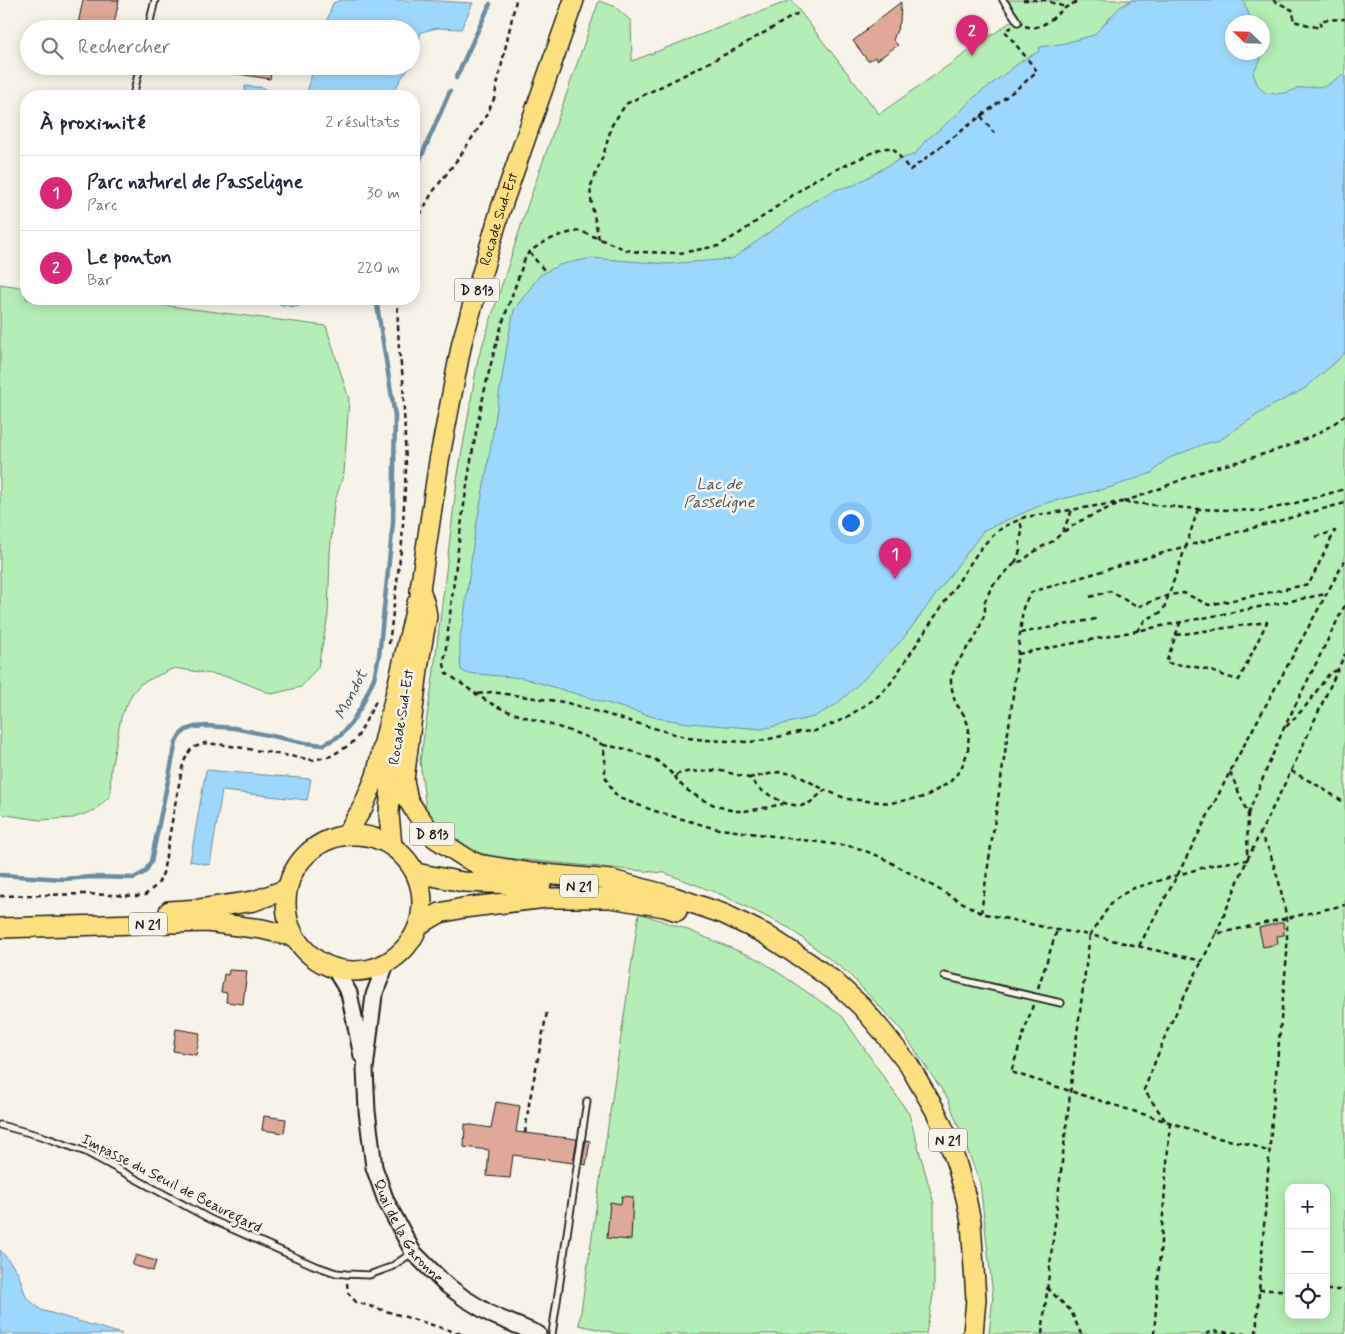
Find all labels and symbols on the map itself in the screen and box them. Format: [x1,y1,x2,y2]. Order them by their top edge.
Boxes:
pin: 2 [956,15,988,56]
north arrow [1225,15,1270,60]
street label: Rocade Sud-Est [476,169,524,268]
road number: D 813 [454,278,500,302]
water label: Lac de Passeligne [683,474,756,513]
your location [838,510,864,536]
pin: 1 [879,538,911,579]
water label: Mondot [330,665,373,723]
street label: Rocade Sud-Est [385,667,420,767]
road number: D 813 [410,822,454,846]
road number: N 21 [560,874,598,898]
road number: N 21 [129,912,167,936]
road number: N 21 [929,1128,967,1152]
street label: Impasse du Seuil de Beauregard [78,1130,265,1239]
street label: Quai de la Garonne [368,1177,448,1288]

